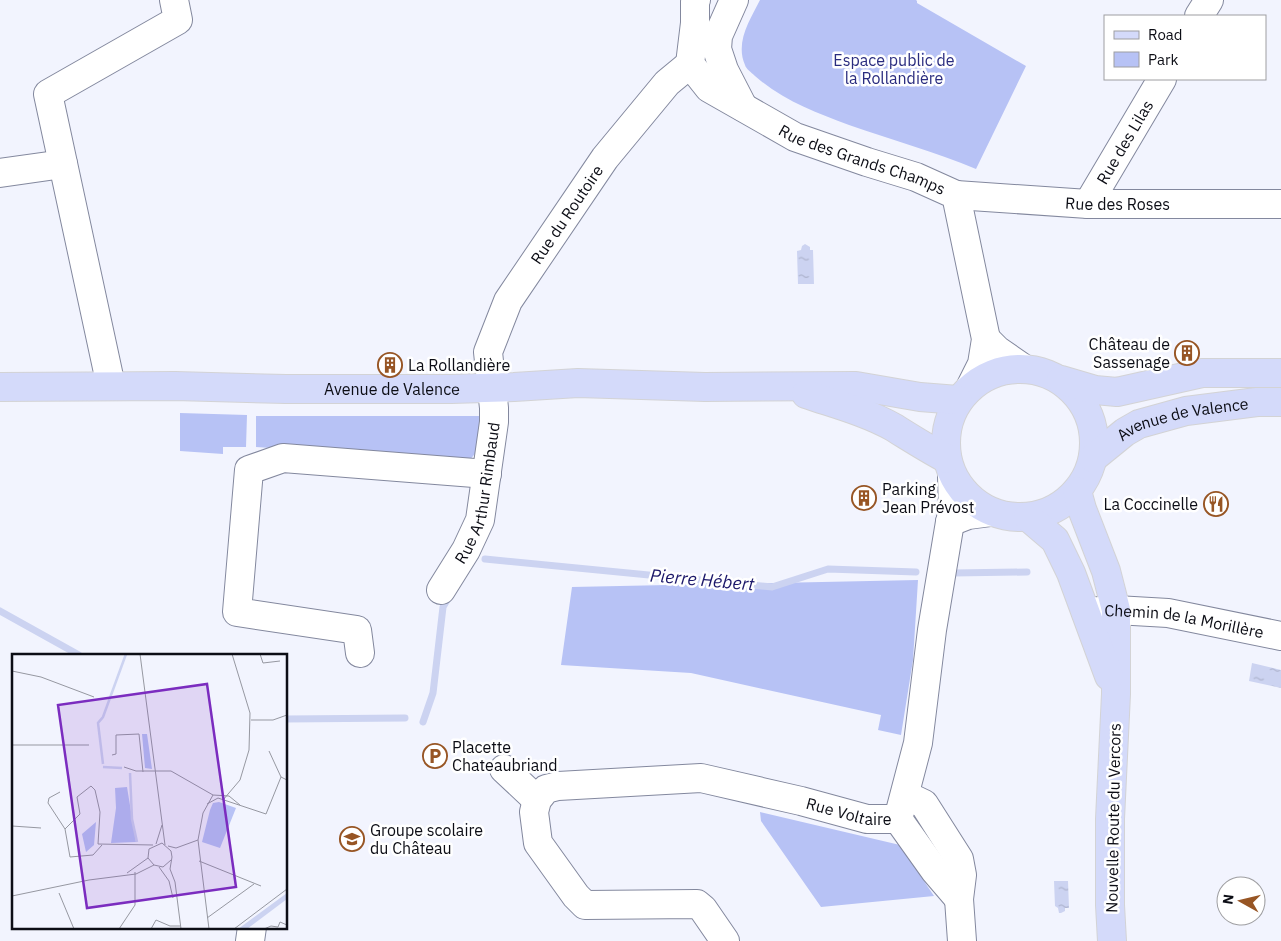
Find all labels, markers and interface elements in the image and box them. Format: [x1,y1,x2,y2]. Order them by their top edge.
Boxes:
legend [1104,15,1266,80]
text: Road [1148,25,1183,44]
park label: Espace public de la Rollandière [833,50,955,88]
text: Park [1148,50,1178,69]
street label: Rue des Lilas [1092,96,1157,188]
street label: Rue des Grands Champs [775,120,949,199]
street label: Rue du Routoire [526,161,607,268]
street label: Rue des Roses [1065,192,1170,214]
place label: Château de Sassenage [1089,334,1170,372]
building icon: Château de Sassenage [1174,340,1200,366]
building icon: La Rollandière [377,352,403,378]
place label: La Rollandière [408,355,510,375]
street label: Avenue de Valence [324,379,460,399]
street label: Avenue de Valence [1112,393,1250,445]
street label: Rue Arthur Rimbaud [450,421,504,567]
place label: Parking Jean Prévost [882,479,974,517]
building icon: Parking Jean Prévost [851,485,877,511]
restaurant icon: La Coccinelle [1203,491,1229,517]
place label: La Coccinelle [1104,494,1198,514]
water label: Pierre Hébert [649,563,756,596]
street label: Chemin de la Morillère [1104,600,1266,642]
inset map [12,654,288,928]
street label: Nouvelle Route du Vercors [1101,723,1125,913]
place label: Placette Chateaubriand [452,737,558,775]
parking icon: Placette Chateaubriand [422,743,448,769]
street label: Rue Voltaire [804,793,892,829]
place label: Groupe scolaire du Château [370,820,483,858]
school or university icon: Groupe scolaire du Château [339,826,365,852]
north arrow [1216,876,1266,926]
text: N [1219,893,1238,905]

